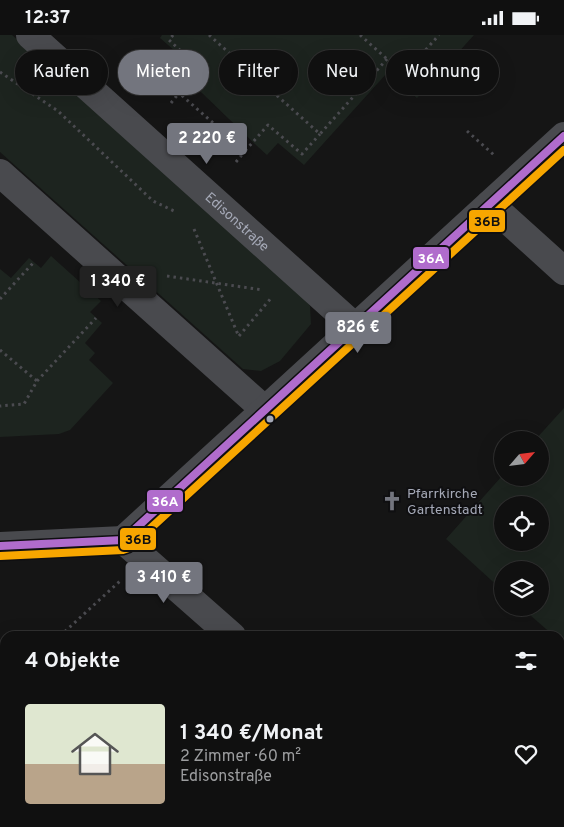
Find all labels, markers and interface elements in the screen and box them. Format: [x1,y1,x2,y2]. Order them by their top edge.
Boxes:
text: 12:37 [25,6,70,30]
chip: Kaufen [15,50,108,95]
chip: Mieten [118,50,209,95]
chip: Filter [219,50,298,95]
chip: Neu [308,50,376,95]
chip: Wohnung [386,50,499,95]
pin: 2 220 € [161,123,253,165]
text: 2 220 € [178,129,236,149]
street label: Edisonstraße [201,189,272,256]
line badge: 36B [468,209,506,233]
text: 36B [474,214,500,231]
line badge: 36A [412,246,450,270]
text: 36A [418,251,444,268]
pin: 1 340 € [72,265,164,308]
text: 1 340 € [91,272,145,292]
pin: 826 € [323,311,393,354]
text: 826 € [336,318,380,338]
unlabelled marker [265,414,275,424]
north arrow [494,431,549,486]
map controls [494,431,549,616]
place label: Pfarrkirche Gartenstadt [407,486,483,519]
line badge: 36A [146,489,184,513]
church icon: Pfarrkirche Gartenstadt [381,490,403,512]
text: 36A [152,494,178,511]
button: locate [494,496,549,551]
line badge: 36B [119,527,157,551]
text: 36B [125,532,151,549]
pin: 3 410 € [118,561,210,604]
button: layers [494,561,549,616]
text: 3 410 € [137,568,191,588]
icon: filters [512,647,540,675]
text: 4 Objekte [25,648,120,675]
text: 1 340 €/Monat [180,720,323,747]
icon: home [65,724,125,784]
icon: heart [512,740,540,768]
text: 2 Zimmer · 60 m² [180,747,301,767]
text: Edisonstraße [180,767,272,787]

